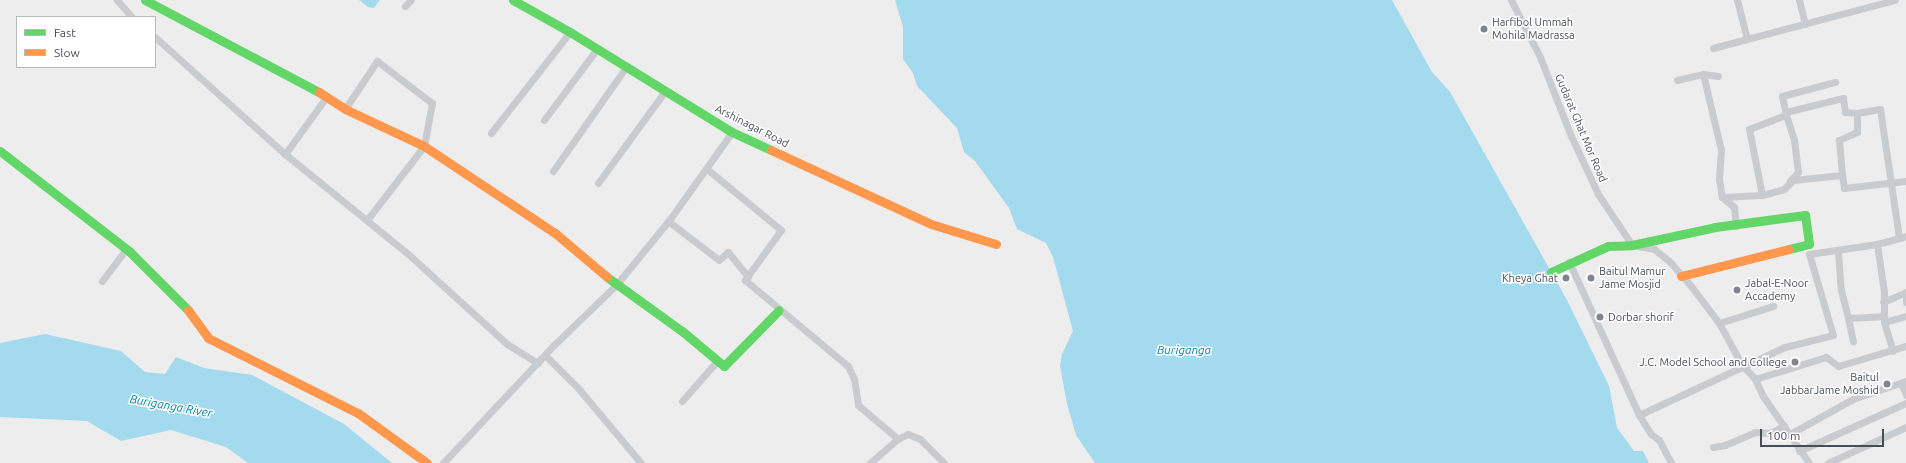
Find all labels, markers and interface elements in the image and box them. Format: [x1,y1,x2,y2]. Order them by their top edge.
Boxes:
legend [16,16,156,68]
place label: Harfibol Ummah Mohila Madrassa [1492,16,1575,42]
marker: Harfibol Ummah Mohila Madrassa [1479,24,1489,34]
text: Fast [54,26,76,39]
text: Slow [54,46,80,59]
street label: Gudarat Ghat Mor Road [1552,72,1610,184]
street label: Arshinagar Road [713,102,791,150]
place label: Baitul Mamur Jame Mosjid [1599,265,1665,291]
place label: Kheya Ghat [1502,271,1558,285]
marker: Kheya Ghat [1561,273,1571,283]
marker: Baitul Mamur Jame Mosjid [1586,273,1596,283]
place label: Jabal-E-Noor Accademy [1745,277,1808,303]
marker: Jabal-E-Noor Accademy [1732,285,1742,295]
place label: Dorbar shorif [1608,310,1674,324]
marker: Dorbar shorif [1595,312,1605,322]
water label: Buriganga [1157,343,1211,357]
place label: J.C. Model School and College [1639,355,1787,369]
marker: J.C. Model School and College [1790,357,1800,367]
place label: Baitul JabbarJame Moshid [1780,371,1879,397]
marker: Baitul JabbarJame Moshid [1882,379,1892,389]
water label: Buriganga River [129,392,213,420]
scale bar [1762,421,1886,447]
text: 100 m [1767,429,1800,442]

